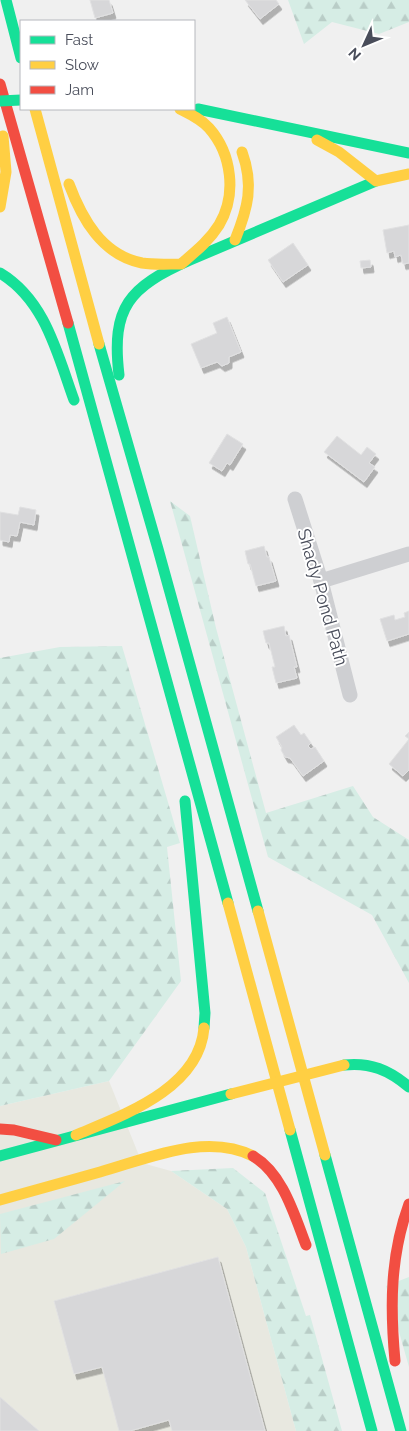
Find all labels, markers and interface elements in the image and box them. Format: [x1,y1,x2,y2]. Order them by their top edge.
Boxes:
legend [20,20,195,110]
north arrow [339,20,389,70]
text: Fast [65,31,93,49]
text: N [345,45,364,63]
text: Slow [65,56,99,74]
text: Jam [65,81,94,99]
street label: Shady Pond Path [293,526,353,668]

